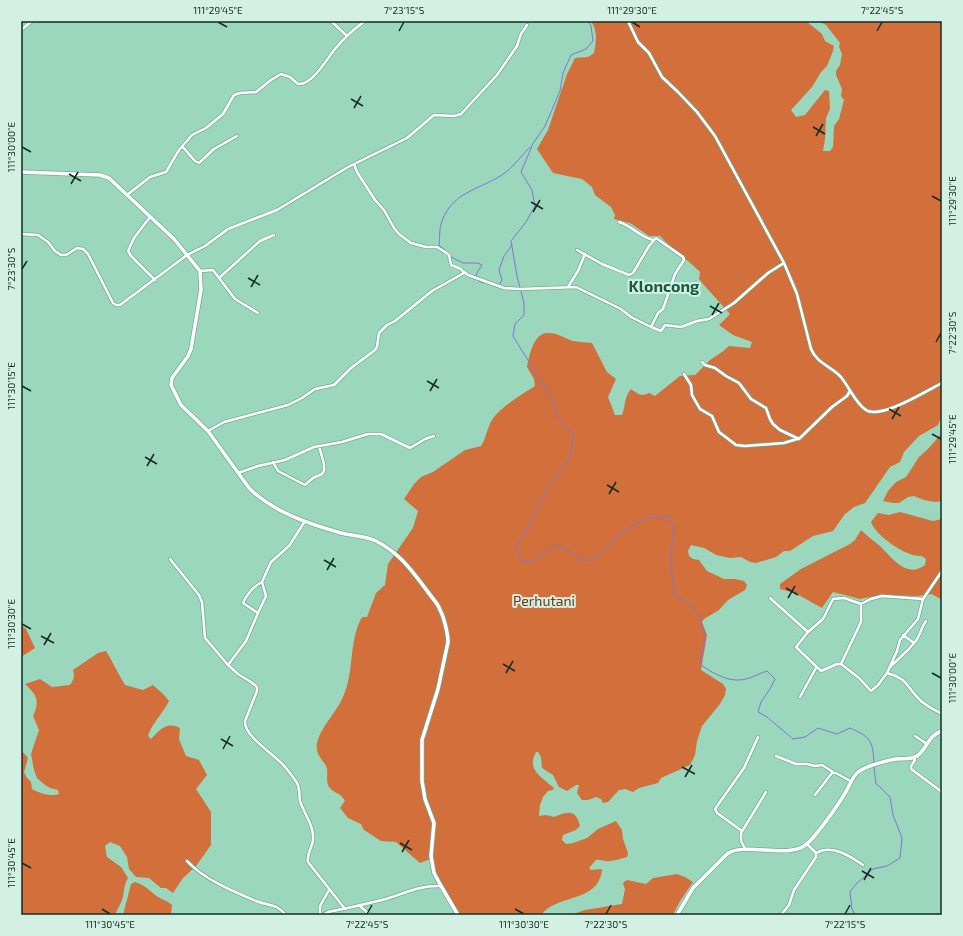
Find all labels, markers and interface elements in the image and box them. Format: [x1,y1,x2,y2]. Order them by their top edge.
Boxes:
text: 111°29'45"E [193,4,243,16]
text: 7°23'15"S [384,4,425,16]
text: 111°29'30"E [607,4,657,16]
text: 7°22'45"S [861,4,904,16]
text: 111°30'00"E [5,121,17,172]
text: 111°29'30"E [946,176,958,226]
text: 7°23'30"S [5,247,17,290]
district label: Kloncong [629,276,700,295]
text: 7°22'30"S [946,311,958,354]
text: 111°30'15"E [5,362,17,410]
text: 111°29'45"E [946,414,958,464]
park label: Perhutani [513,592,575,609]
text: 111°30'30"E [5,599,17,649]
text: 111°30'00"E [946,652,958,703]
text: 111°30'45"E [5,838,17,888]
text: 111°30'45"E [85,918,135,930]
text: 7°22'45"S [346,918,389,930]
text: 111°30'30"E [499,918,549,930]
text: 7°22'30"S [585,918,628,930]
text: 7°22'15"S [825,918,866,930]

